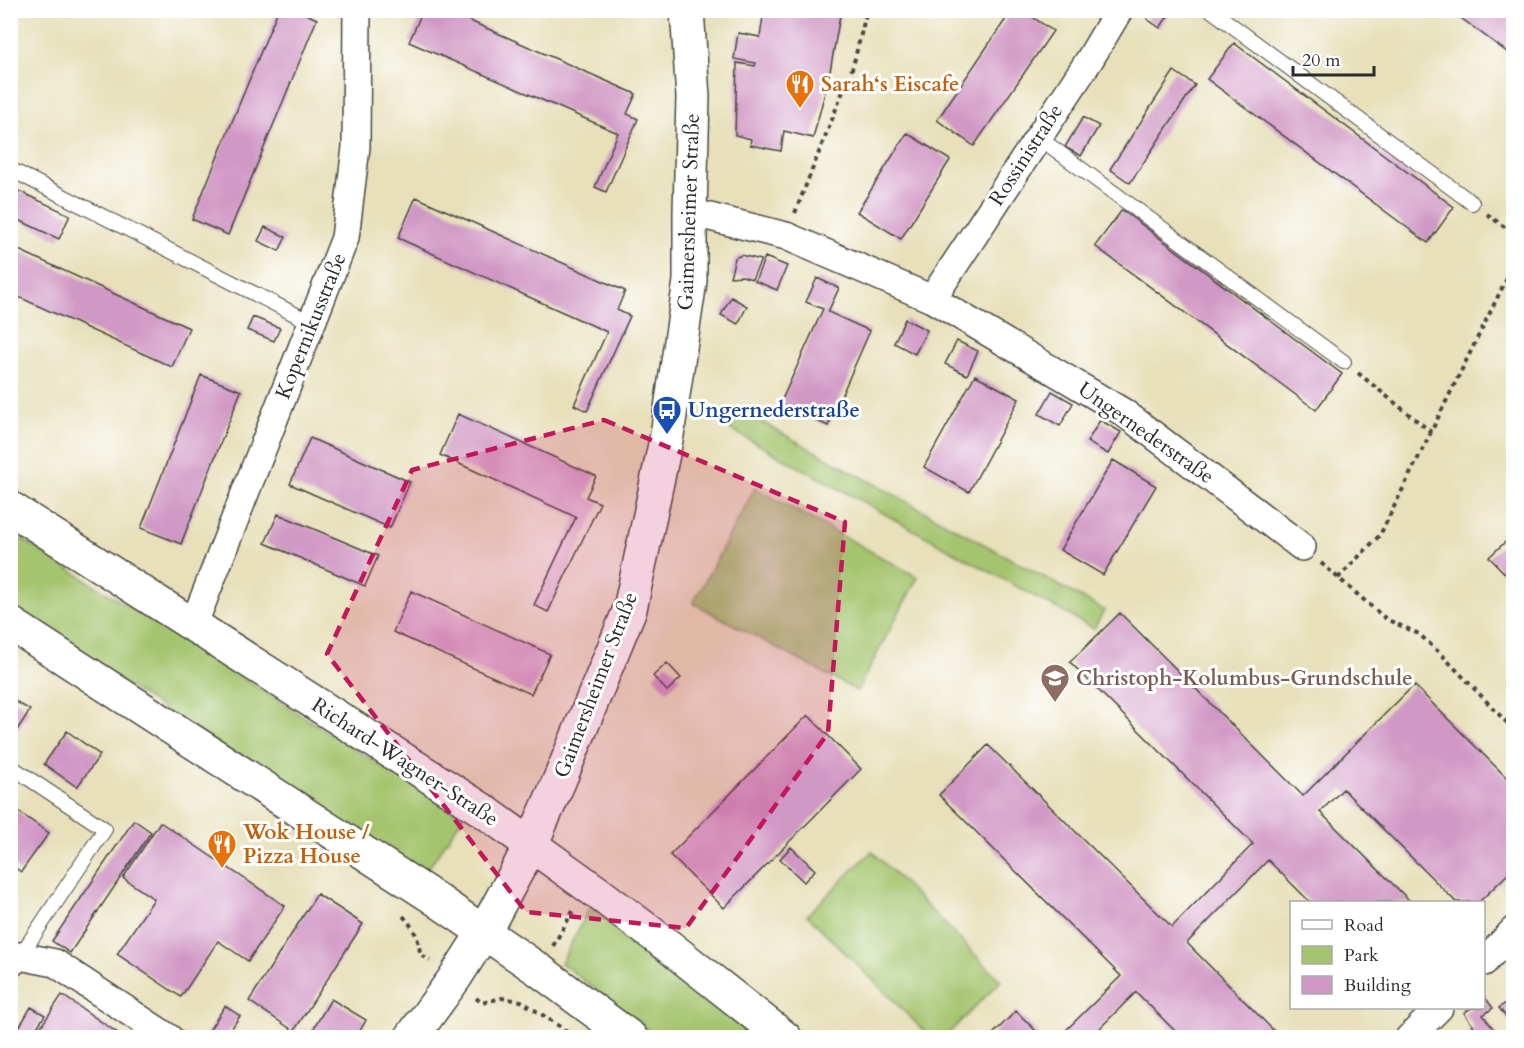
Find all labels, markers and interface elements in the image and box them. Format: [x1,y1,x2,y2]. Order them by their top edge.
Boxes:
scale bar [1293,39,1374,77]
text: 20 m [1302,48,1341,73]
restaurant icon: Sarah‘s Eiscafe [784,68,816,110]
place label: Sarah‘s Eiscafe [821,70,959,99]
street label: Rossinistraße [982,98,1070,212]
street label: Gaimersheimer Straße [671,113,707,311]
street label: Kopernikusstraße [268,249,354,403]
street label: Ungernederstraße [1072,375,1220,491]
bus stop icon: Ungernederstraße [651,394,683,436]
place label: Ungernederstraße [688,396,860,425]
street label: Gaimersheimer Straße [547,588,645,782]
school or university icon: Christoph-Kolumbus-Grundschule [1039,662,1071,704]
place label: Christoph-Kolumbus-Grundschule [1076,664,1413,693]
street label: Richard-Wagner-Straße [306,691,504,833]
place label: Wok House / Pizza House [242,818,370,871]
restaurant icon: Wok House / Pizza House [206,828,238,870]
legend [1290,901,1485,1009]
text: Road [1344,913,1384,938]
text: Park [1344,943,1379,968]
text: Building [1344,973,1412,998]

